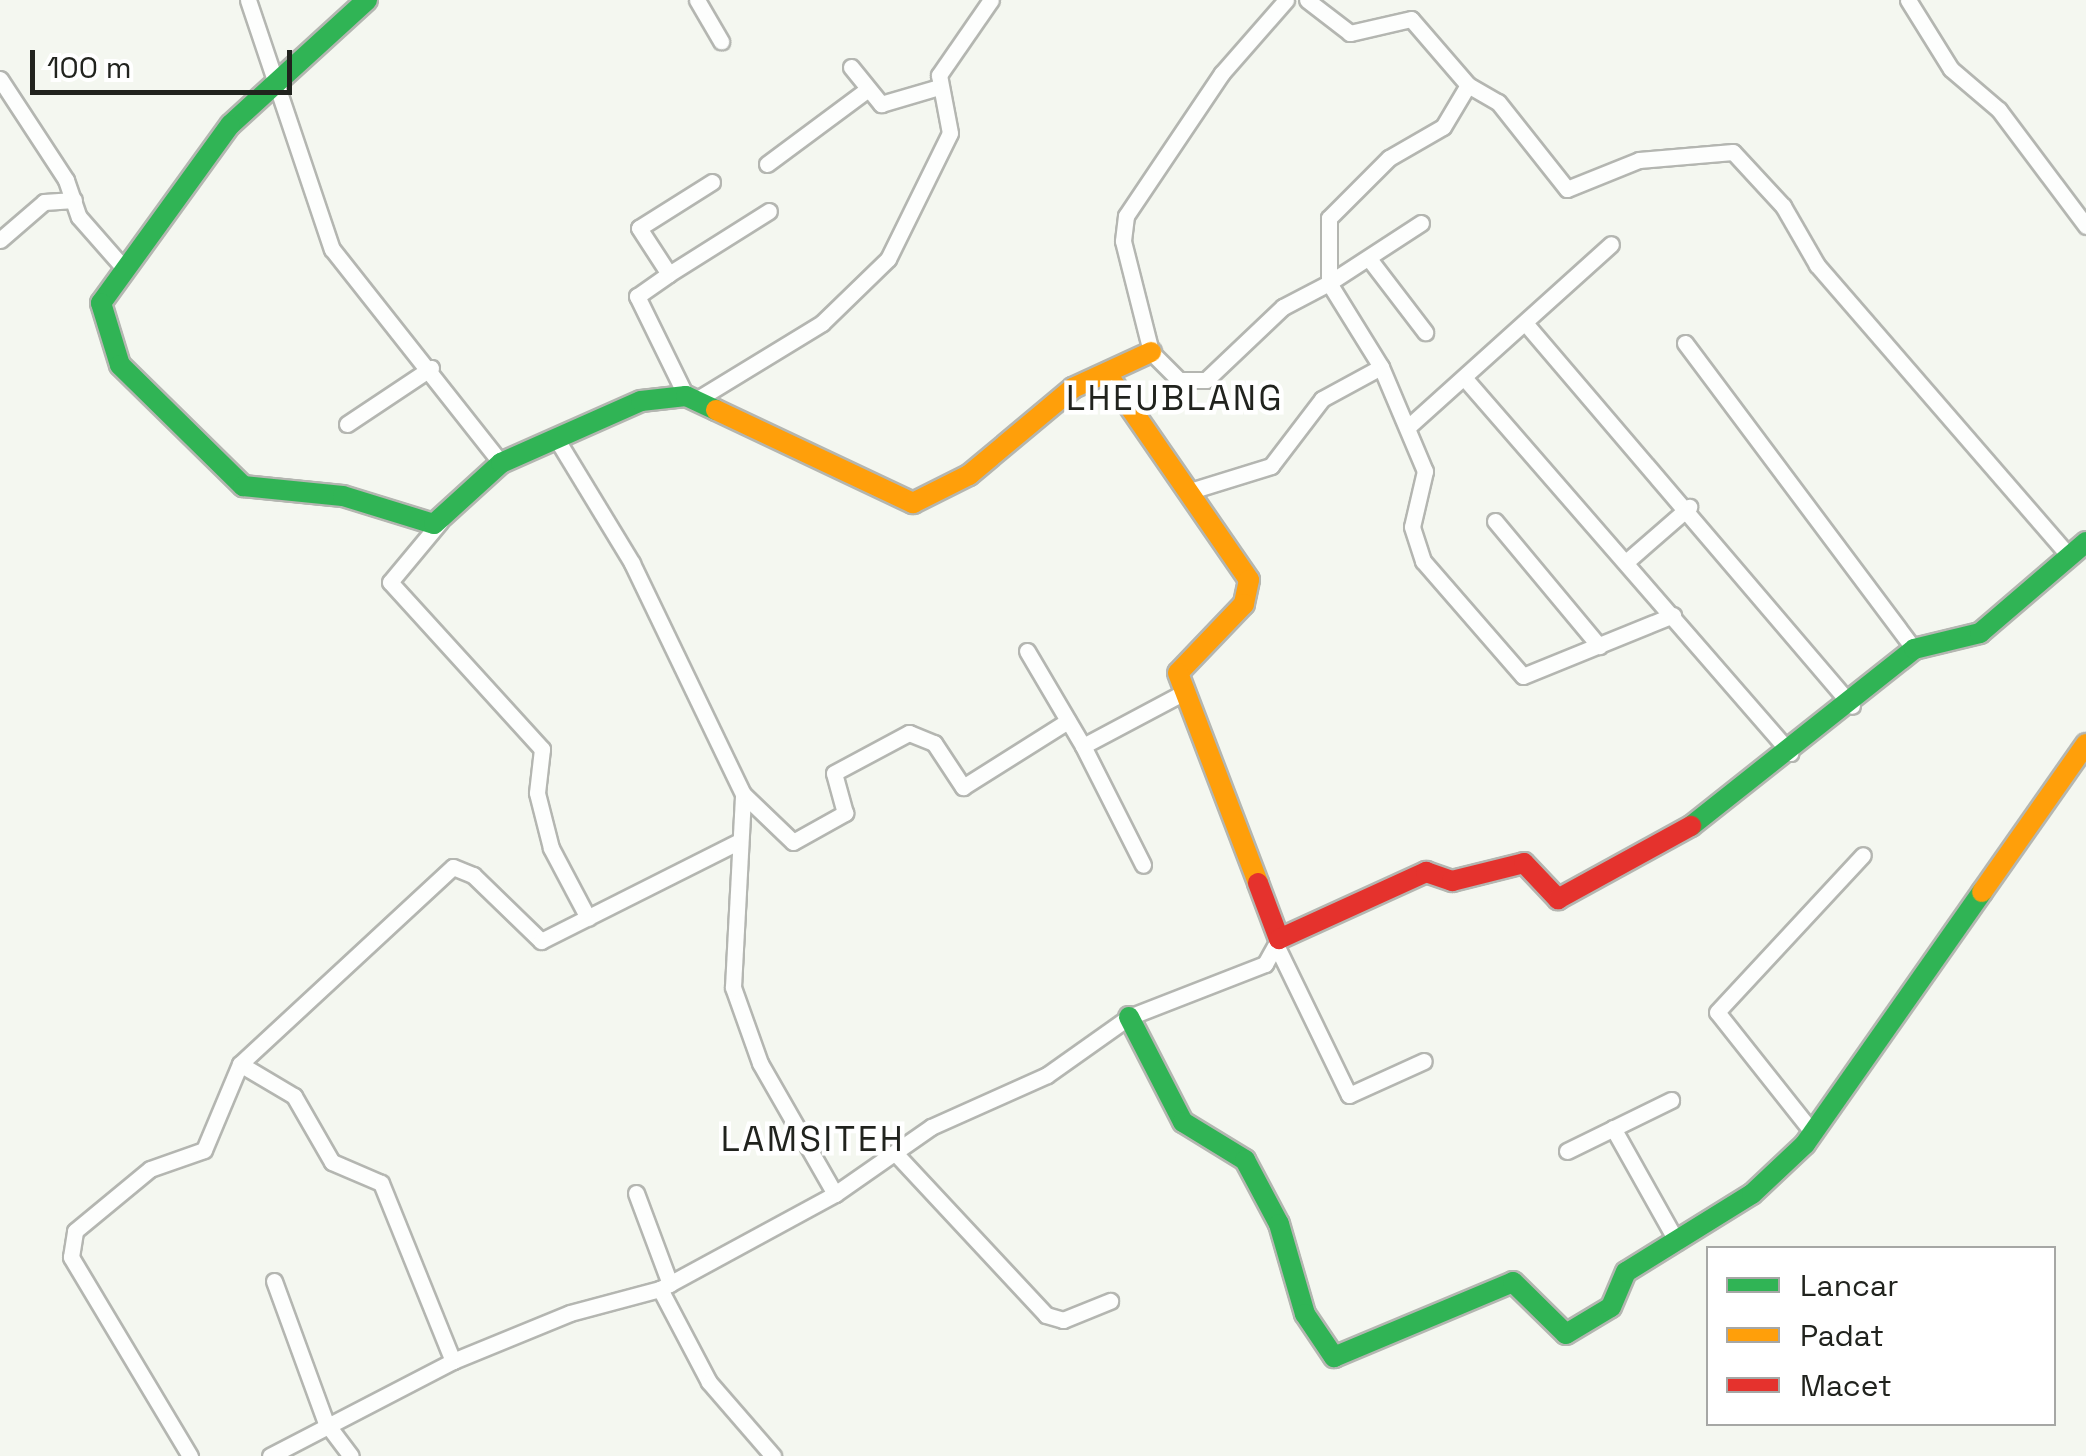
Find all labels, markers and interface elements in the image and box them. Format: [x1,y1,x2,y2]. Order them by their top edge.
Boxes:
scale bar [35,30,298,92]
text: 100 m [47,48,132,87]
district label: LHEUBLANG [1066,377,1284,419]
district label: LAMSITEH [721,1118,905,1160]
legend [1706,1246,2056,1426]
text: Lancar [1800,1266,1899,1305]
text: Padat [1800,1316,1884,1355]
text: Macet [1800,1366,1892,1405]

